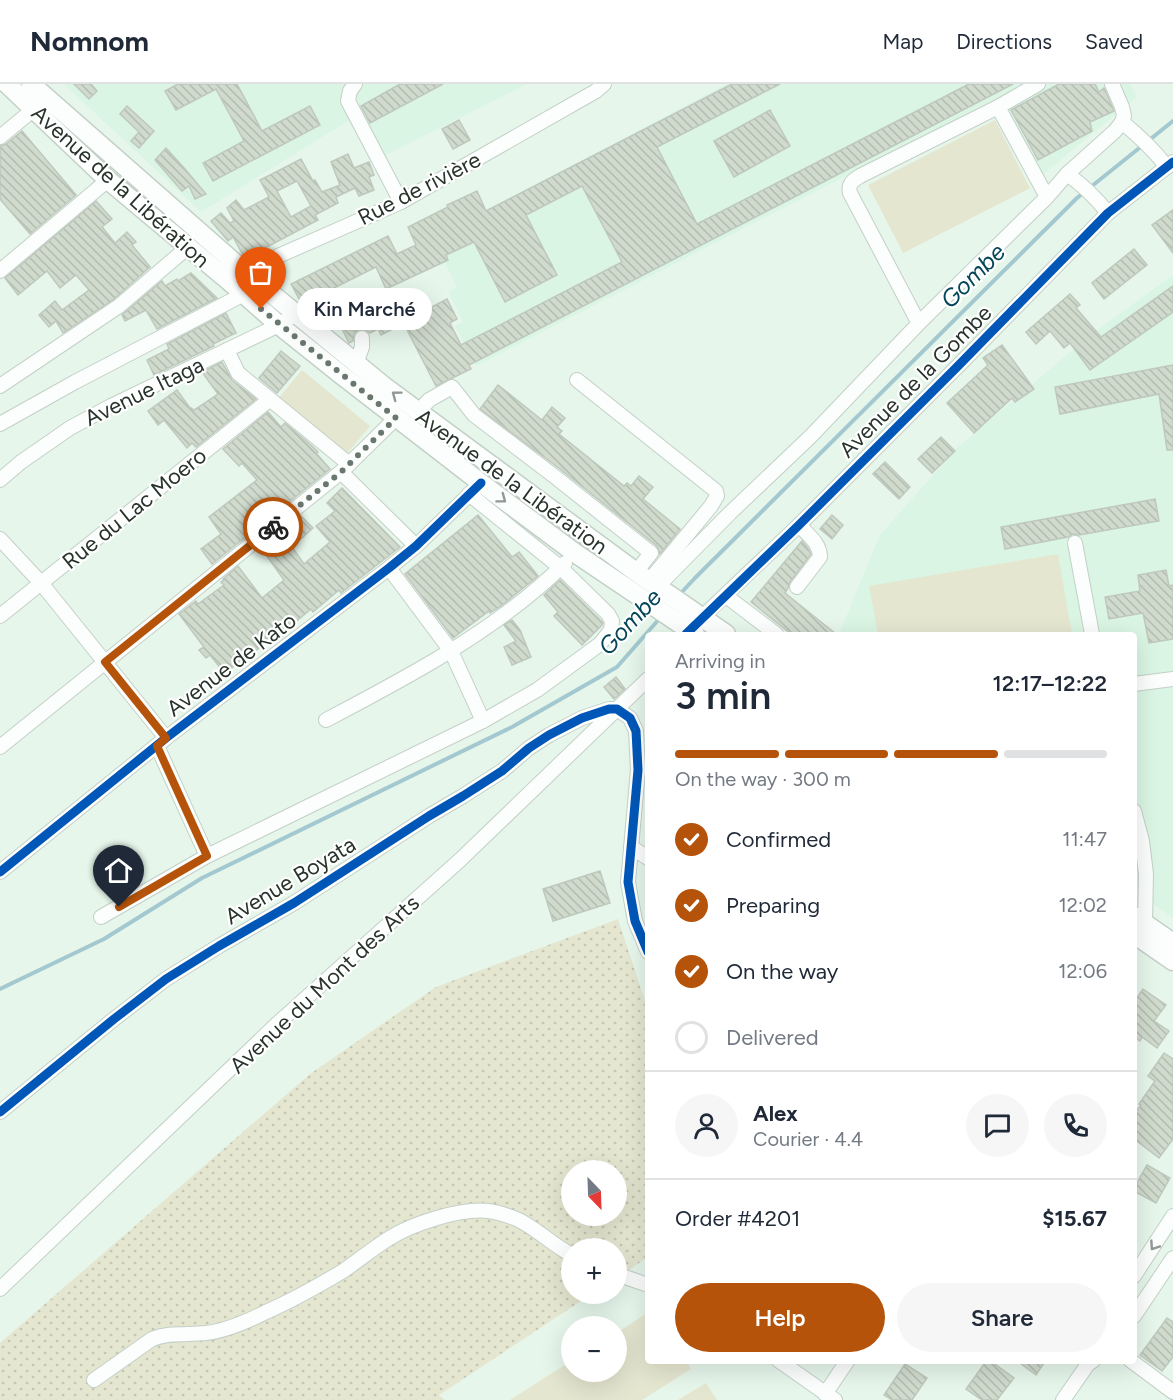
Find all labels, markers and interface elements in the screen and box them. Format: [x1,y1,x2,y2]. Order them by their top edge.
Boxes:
text: Nomnom [30,24,149,58]
text: Map [882,29,923,54]
text: Directions [956,29,1052,54]
text: Saved [1085,29,1143,54]
street label: Avenue de la Libération [26,99,215,273]
street label: Rue de rivière [353,146,485,231]
water label: Gombe [934,237,1011,314]
pin [235,247,286,309]
icon: bag [244,256,277,289]
callout: Kin Marché [297,288,432,330]
text: Kin Marché [313,297,416,321]
street label: Avenue de la Gombe [833,299,997,463]
street label: Avenue Itaga [80,351,208,432]
one-way arrow [392,392,403,403]
street label: Avenue de la Libération [411,403,613,560]
street label: Rue du Lac Moero [57,442,212,575]
one-way arrow [496,492,507,503]
courier [243,497,303,557]
icon: bike [257,511,290,544]
water label: Gombe [592,583,667,661]
street label: Avenue de Kato [161,607,302,722]
text: Arriving in [675,649,765,673]
text: 12:17–12:22 [993,670,1107,697]
text: 3 min [675,672,771,719]
text: On the way · 300 m [675,767,851,791]
icon: check [675,823,708,856]
text: Confirmed [726,826,831,853]
text: 11:47 [1062,827,1107,851]
street label: Avenue Boyata [220,831,361,930]
pin [93,845,144,907]
icon: home [102,854,135,887]
street label: Avenue du Mont des Arts [224,889,425,1079]
icon: check [675,889,708,922]
text: Preparing [726,892,820,919]
text: 12:02 [1059,893,1107,917]
icon: check [675,955,708,988]
text: On the way [726,958,838,985]
text: 12:06 [1058,959,1107,983]
text: Delivered [726,1024,819,1051]
button: person [675,1094,738,1157]
button: chat [966,1094,1029,1157]
button: phone [1044,1094,1107,1157]
text: Alex [753,1100,798,1127]
text: Courier · 4.4 [753,1127,863,1151]
north arrow [561,1160,627,1226]
map controls [561,1160,627,1382]
text: Order #4201 [675,1205,800,1232]
text: $15.67 [1042,1205,1107,1232]
button: + [561,1238,627,1304]
one-way arrow [1150,1240,1161,1251]
button: Help [675,1283,885,1352]
button: Share [897,1283,1107,1352]
button: − [561,1316,627,1382]

